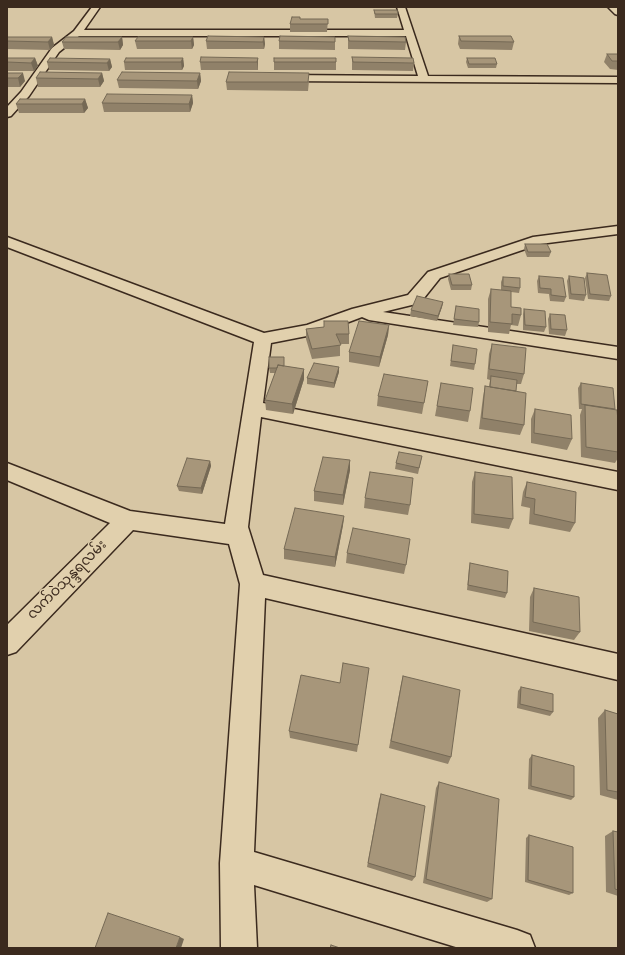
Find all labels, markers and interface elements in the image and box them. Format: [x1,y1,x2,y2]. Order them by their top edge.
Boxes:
street label: လက်ဝဲသုန္ဒရလမ်း [25,538,111,624]

